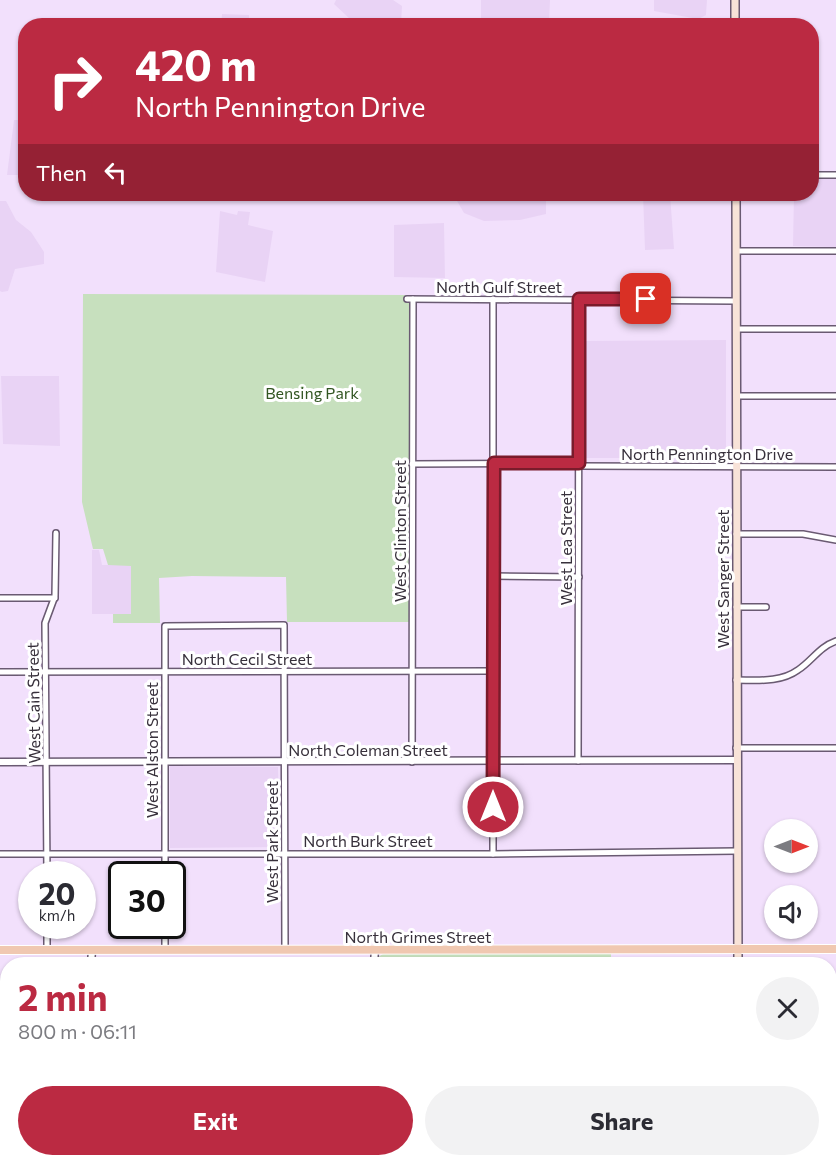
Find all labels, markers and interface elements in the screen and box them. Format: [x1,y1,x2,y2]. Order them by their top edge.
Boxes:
text: 420 m [135,38,257,90]
icon: right [36,42,114,120]
text: North Pennington Drive [135,90,426,123]
icon: left [99,156,132,189]
text: Then [36,159,87,186]
pin [620,273,671,324]
street label: North Gulf Street [436,277,563,296]
icon: arrive [629,282,662,315]
park label: Bensing Park [265,383,359,402]
street label: North Pennington Drive [621,444,793,463]
street label: West Clinton Street [390,459,409,602]
street label: West Lea Street [556,490,575,605]
street label: West Sanger Street [713,509,732,649]
street label: West Cain Street [22,642,44,764]
street label: North Cecil Street [182,649,313,668]
street label: West Alston Street [142,681,161,818]
street label: North Coleman Street [288,740,448,759]
position arrow [461,775,525,839]
street label: West Park Street [262,780,281,903]
north arrow [764,819,818,873]
map controls [764,819,818,939]
street label: North Burk Street [303,831,433,850]
speed limit sign: 30 [108,861,186,939]
text: 20 [39,874,75,911]
button: sound [764,885,818,939]
text: km/h [39,906,75,924]
street label: North Grimes Street [344,927,492,946]
text: 2 min [18,974,108,1018]
button: close [756,977,819,1040]
text: 800 m · 06:11 [18,1019,137,1043]
button: Exit [18,1086,413,1155]
button: Share [425,1086,819,1155]

